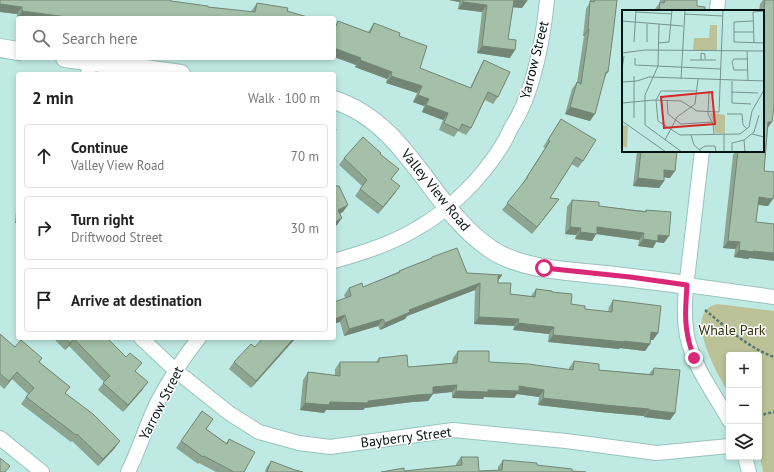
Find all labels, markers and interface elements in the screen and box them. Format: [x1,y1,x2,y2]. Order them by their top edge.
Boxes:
inset map [622,10,764,152]
search box [16,16,336,60]
street label: Yarrow Street [516,19,552,101]
icon: search [30,27,52,49]
text: Search here [62,29,138,48]
text: 2 min [32,87,73,109]
text: Walk · 100 m [248,90,320,107]
text: Continue [71,138,128,157]
icon: ahead [33,145,55,167]
street label: Valley View Road [397,145,475,235]
text: 70 m [291,148,319,165]
text: Valley View Road [71,157,164,174]
text: Turn right [71,210,134,229]
icon: right [33,217,55,239]
text: 30 m [291,220,319,237]
text: Driftwood Street [71,229,163,246]
route start [535,259,553,277]
icon: arrive [33,289,55,311]
text: Arrive at destination [71,291,202,310]
park label: Whale Park [699,321,766,339]
route end [685,349,703,367]
map controls [726,352,762,460]
button: + [726,352,762,388]
street label: Yarrow Street [135,363,187,443]
button: − [726,388,762,424]
street label: Bayberry Street [360,422,453,451]
button: layers [726,424,762,460]

